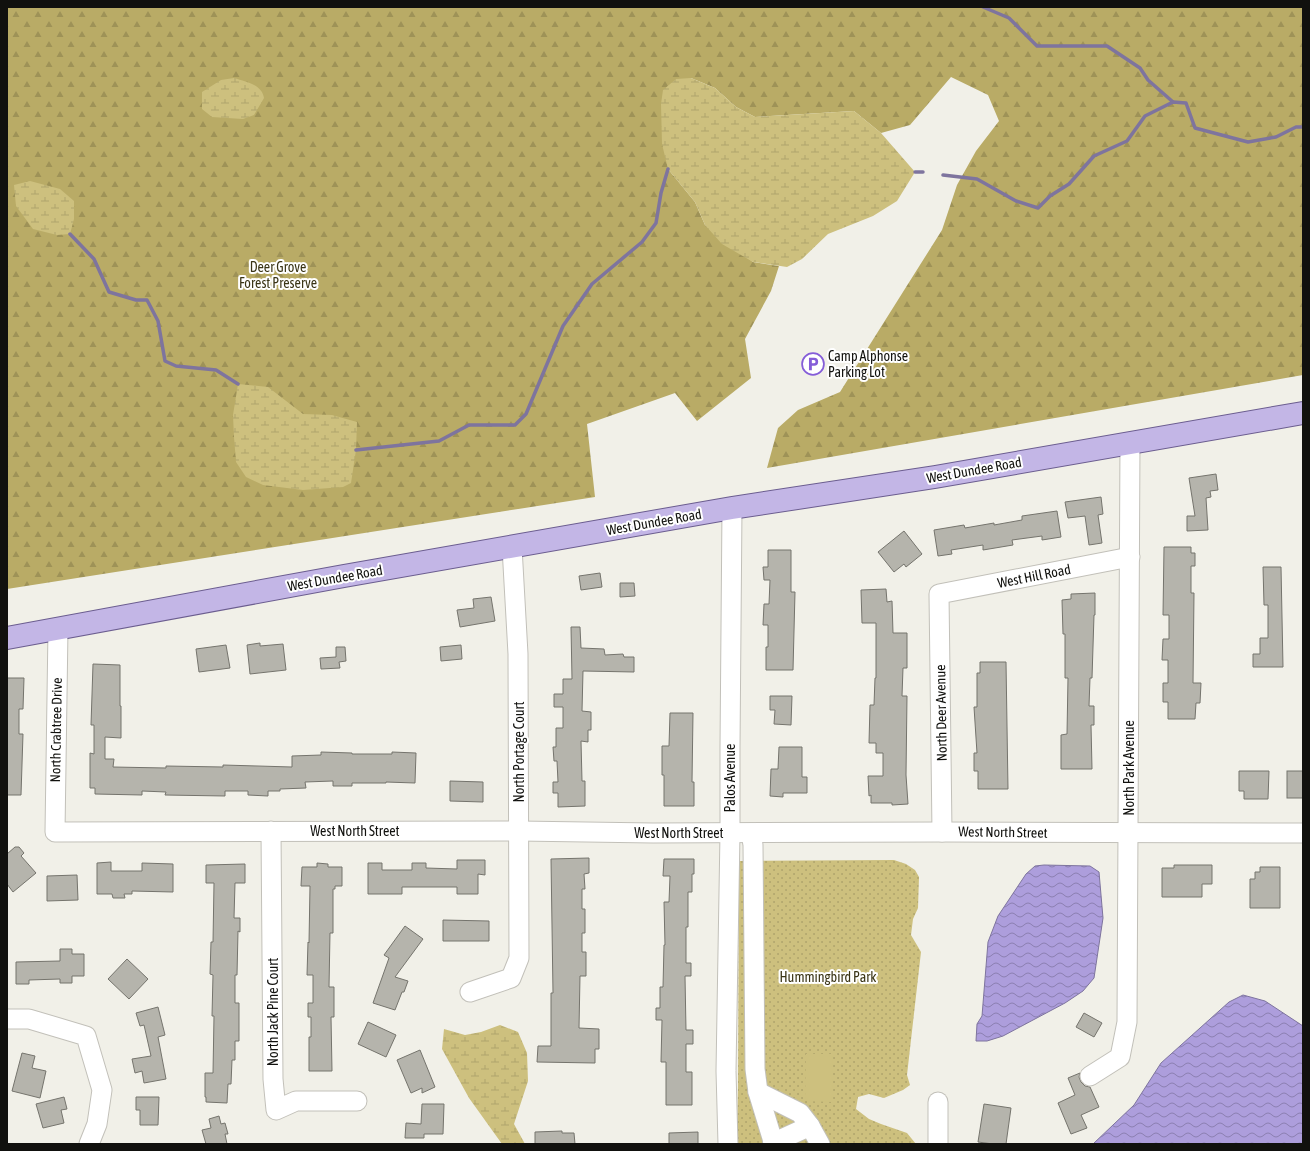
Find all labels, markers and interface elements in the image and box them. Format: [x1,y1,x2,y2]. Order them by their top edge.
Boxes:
park label: Deer Grove Forest Preserve [239,259,317,291]
place label: Camp Alphonse Parking Lot [828,348,908,380]
parking icon: Camp Alphonse Parking Lot [800,351,826,377]
street label: West Dundee Road [925,454,1023,486]
street label: West Dundee Road [605,506,703,538]
street label: West Hill Road [996,561,1072,591]
street label: West Dundee Road [286,562,384,594]
street label: North Deer Avenue [932,664,950,762]
street label: North Crabtree Drive [47,677,65,783]
street label: North Portage Court [511,701,527,803]
street label: North Park Avenue [1121,720,1137,816]
street label: Palos Avenue [722,744,738,812]
street label: West North Street [310,823,400,839]
street label: West North Street [958,823,1048,841]
street label: West North Street [634,825,724,841]
street label: North Jack Pine Court [265,958,281,1066]
park label: Hummingbird Park [779,969,877,985]

